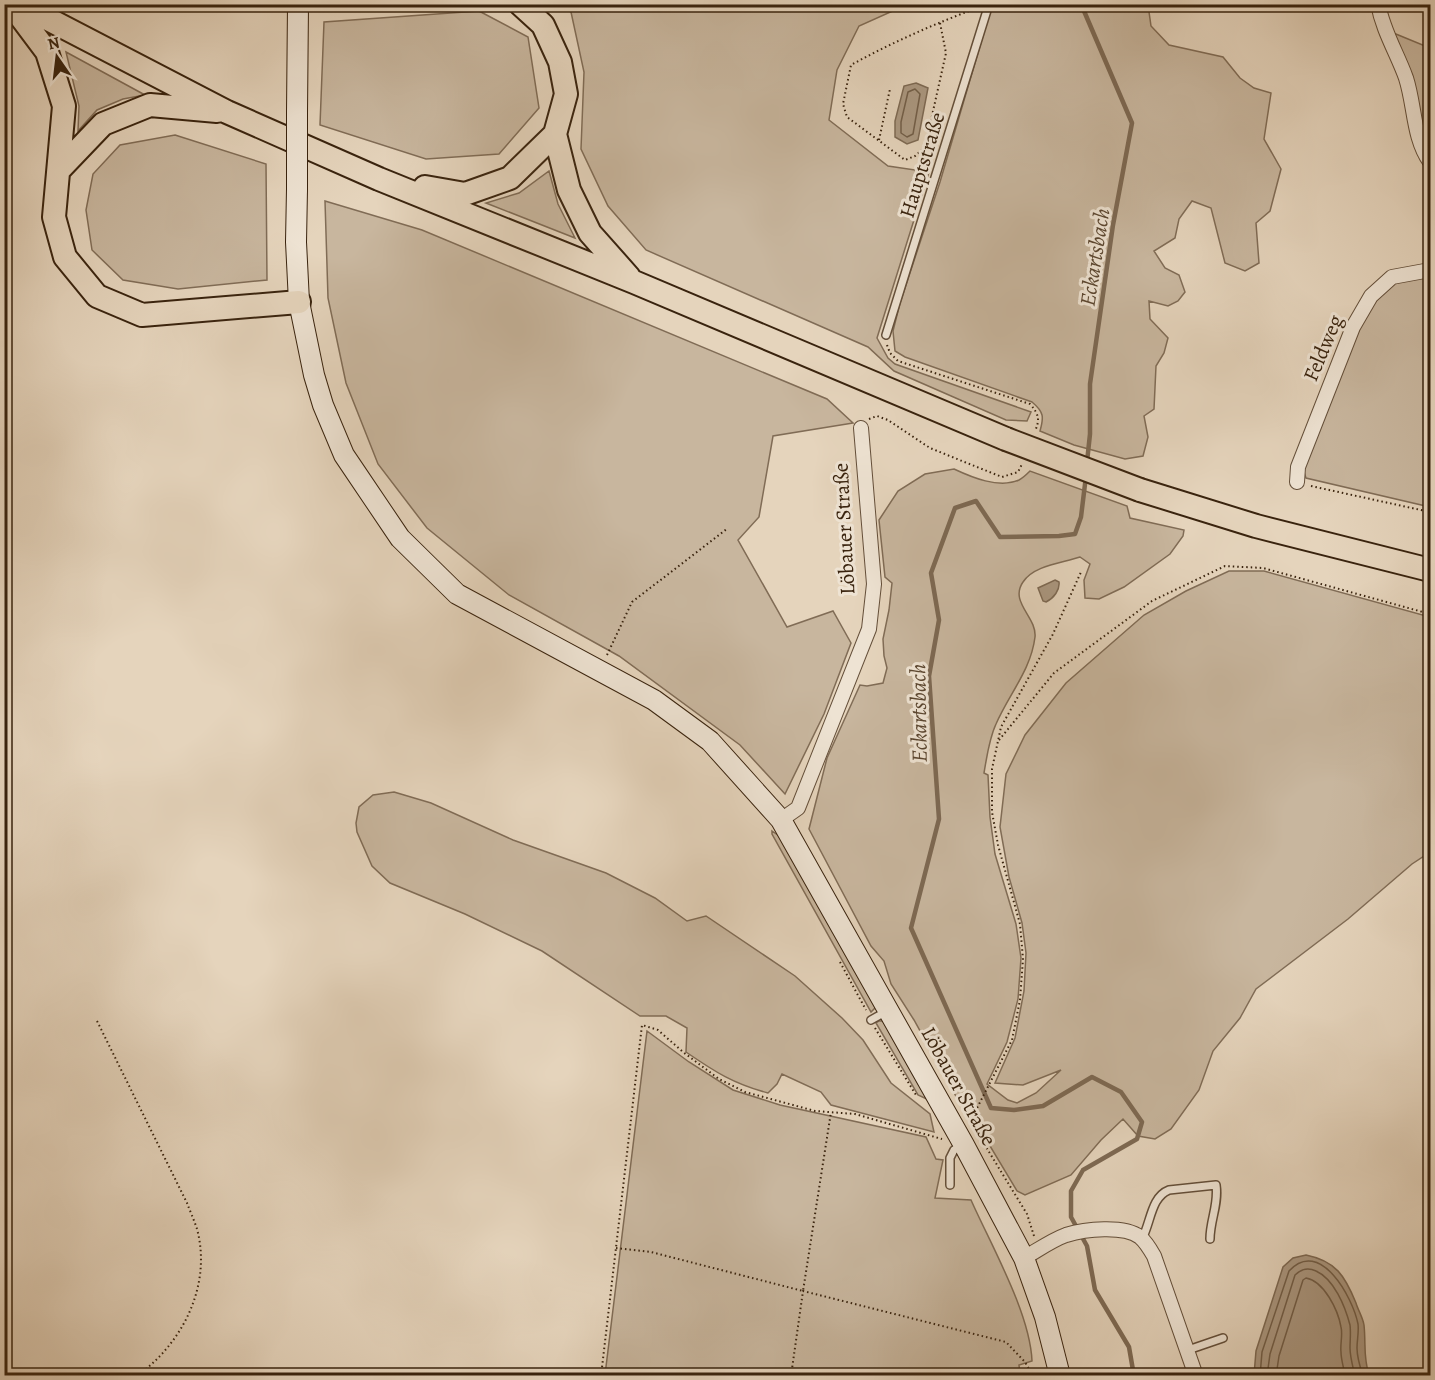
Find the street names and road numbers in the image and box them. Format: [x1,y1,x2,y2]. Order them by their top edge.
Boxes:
street label: Hauptstraße [893,109,951,221]
street label: Feldweg [1296,310,1350,386]
street label: Löbauer Straße [827,462,861,596]
street label: Löbauer Straße [915,1021,1003,1151]

